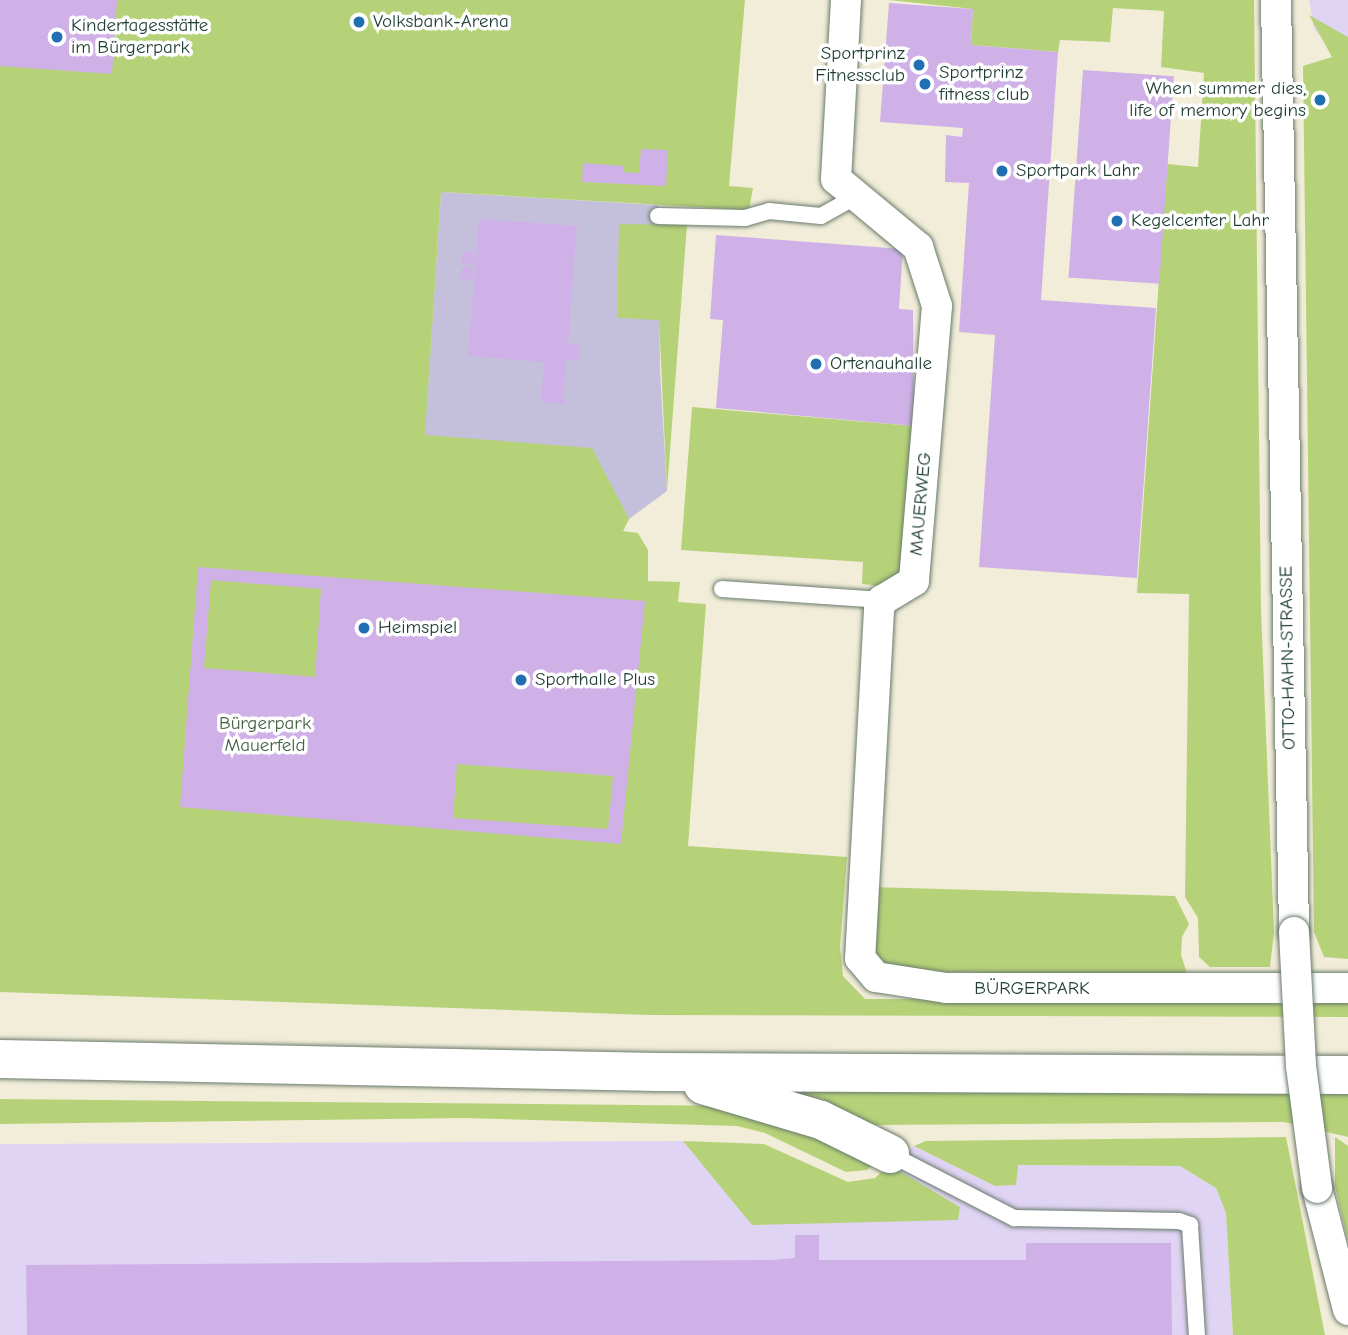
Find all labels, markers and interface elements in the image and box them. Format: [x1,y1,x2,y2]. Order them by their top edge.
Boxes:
place label: Volksbank-Arena [373,11,509,33]
marker: Volksbank-Arena [351,14,367,30]
place label: Kindertagesstätte im Bürgerpark [71,15,208,59]
marker: Kindertagesstätte im Bürgerpark [49,29,65,45]
place label: Sportprinz Fitnessclub [815,43,905,87]
marker: Sportprinz Fitnessclub [911,57,927,73]
place label: Sportprinz fitness club [939,62,1029,106]
marker: Sportprinz fitness club [917,76,933,92]
place label: When summer dies, life of memory begins [1129,78,1306,122]
marker: When summer dies, life of memory begins [1312,92,1328,108]
place label: Sportpark Lahr [1016,160,1139,182]
marker: Sportpark Lahr [994,163,1010,179]
place label: Kegelcenter Lahr [1131,210,1269,232]
marker: Kegelcenter Lahr [1109,213,1125,229]
place label: Ortenauhalle [830,353,932,375]
marker: Ortenauhalle [808,356,824,372]
street label: MAUERWEG [905,451,937,557]
street label: OTTO-HAHN-STRASSE [1275,566,1301,750]
place label: Heimspiel [378,617,457,639]
marker: Heimspiel [356,620,372,636]
place label: Sporthalle Plus [535,669,655,691]
marker: Sporthalle Plus [513,672,529,688]
park label: Bürgerpark Mauerfeld [219,713,311,757]
street label: BÜRGERPARK [974,978,1090,1000]

